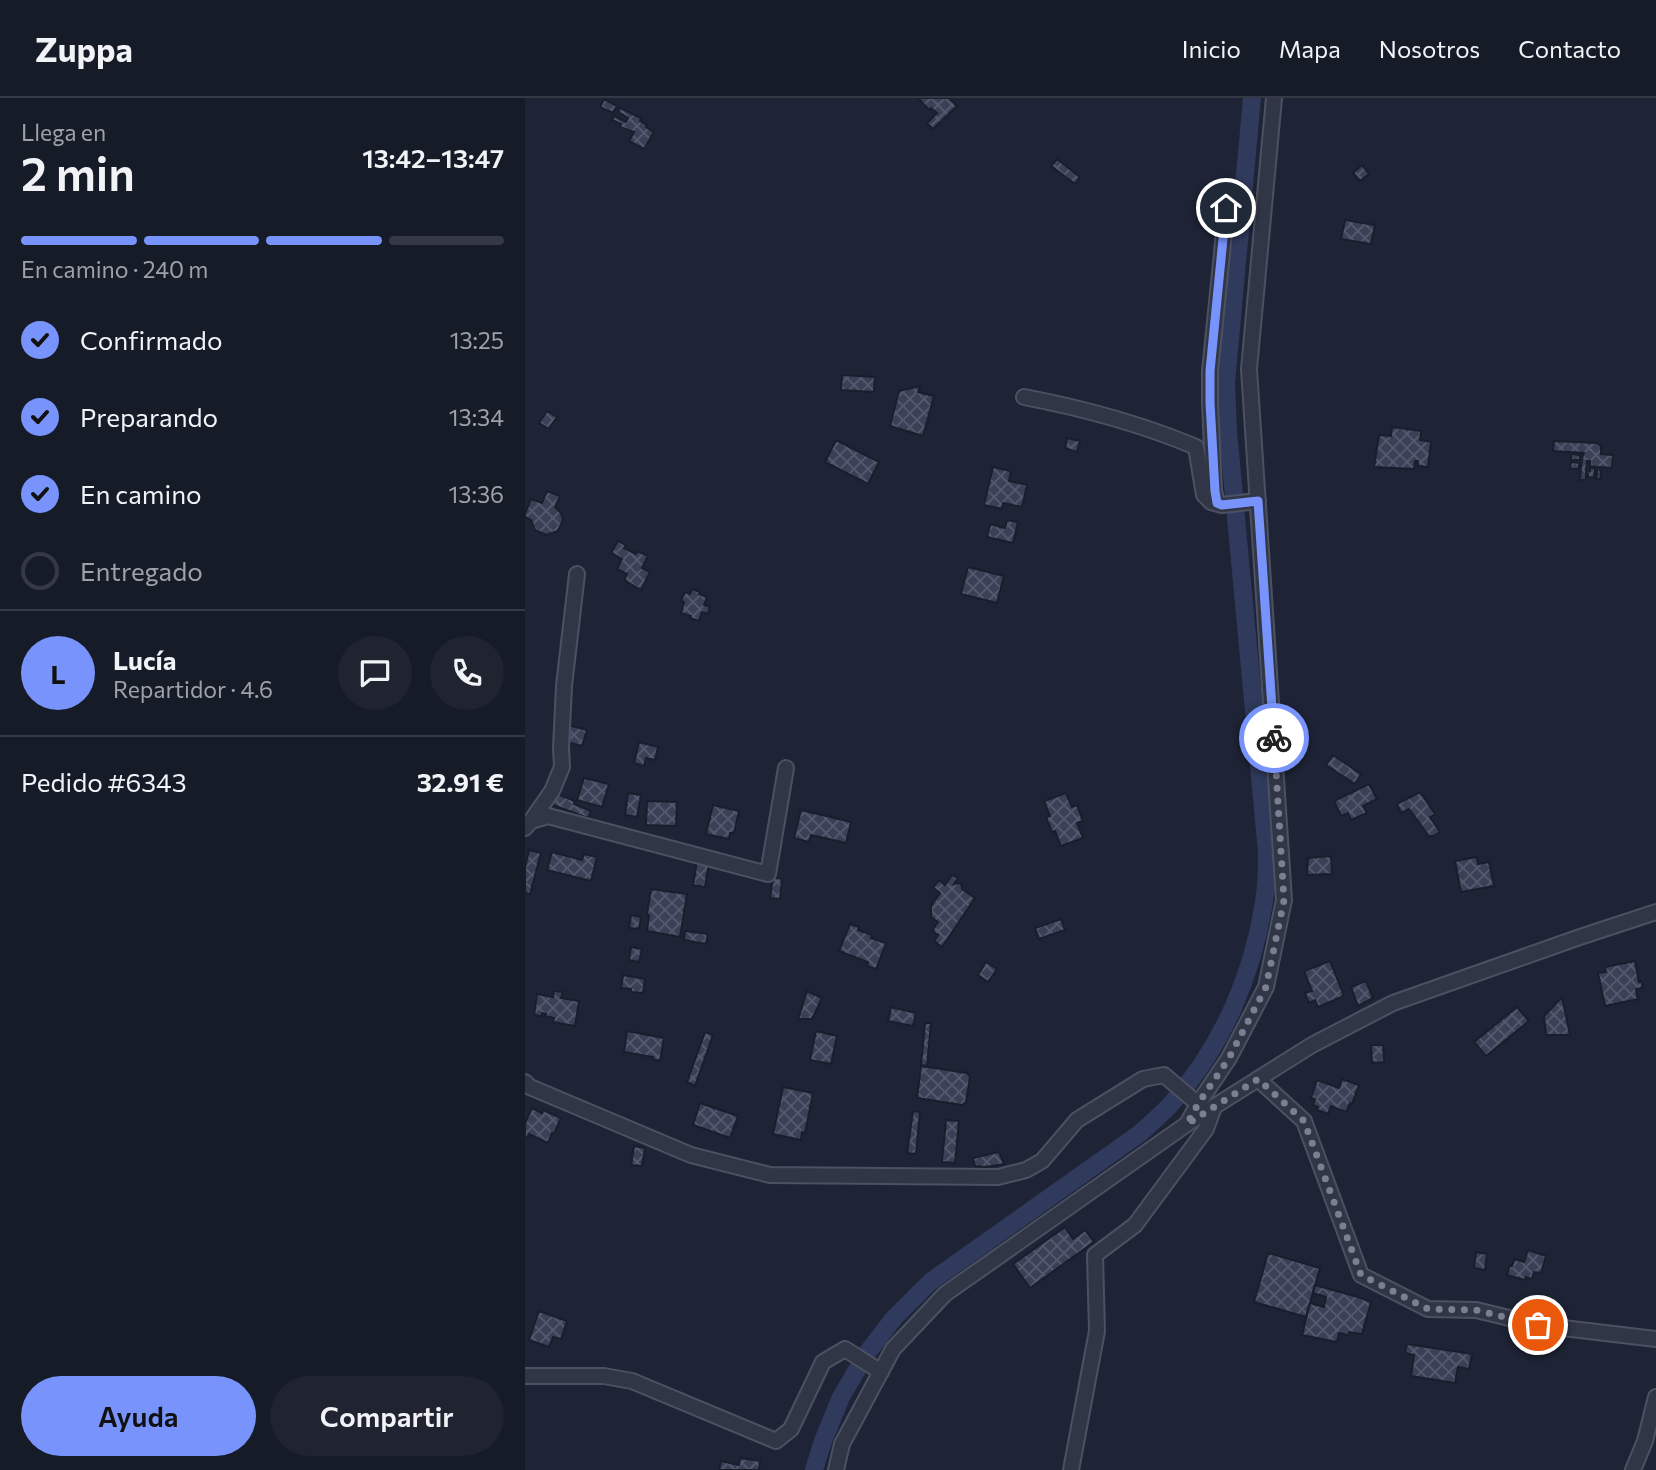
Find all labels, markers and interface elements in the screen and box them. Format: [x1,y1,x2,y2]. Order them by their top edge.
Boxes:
text: Zuppa [35,28,133,69]
text: Inicio [1182,34,1241,63]
text: Mapa [1279,34,1341,63]
text: Nosotros [1379,34,1480,63]
text: Contacto [1518,34,1621,63]
text: Llega en [21,118,106,146]
text: 13:42–13:47 [362,142,504,173]
text: 2 min [21,144,135,200]
pin [1196,178,1256,238]
icon: home [1207,189,1245,227]
text: En camino · 240 m [21,255,208,283]
icon: check [21,321,59,359]
text: Confirmado [80,324,222,355]
text: 13:25 [450,326,504,354]
icon: check [21,398,59,436]
text: Preparando [80,401,218,432]
text: 13:34 [449,403,504,431]
icon: check [21,475,59,513]
text: En camino [80,478,202,509]
text: 13:36 [449,480,504,508]
text: Entregado [80,555,203,586]
button: chat [338,636,412,710]
button: phone [430,636,504,710]
text: Lucía [113,644,176,675]
text: L [50,658,66,689]
text: Repartidor · 4.6 [113,675,273,703]
courier [1239,703,1309,773]
icon: bike [1255,719,1293,757]
text: Pedido #6343 [21,766,187,797]
text: 32.91 € [417,766,504,797]
pin [1508,1295,1568,1355]
icon: bag [1519,1306,1557,1344]
button: Ayuda [21,1376,256,1456]
button: Compartir [270,1376,504,1456]

